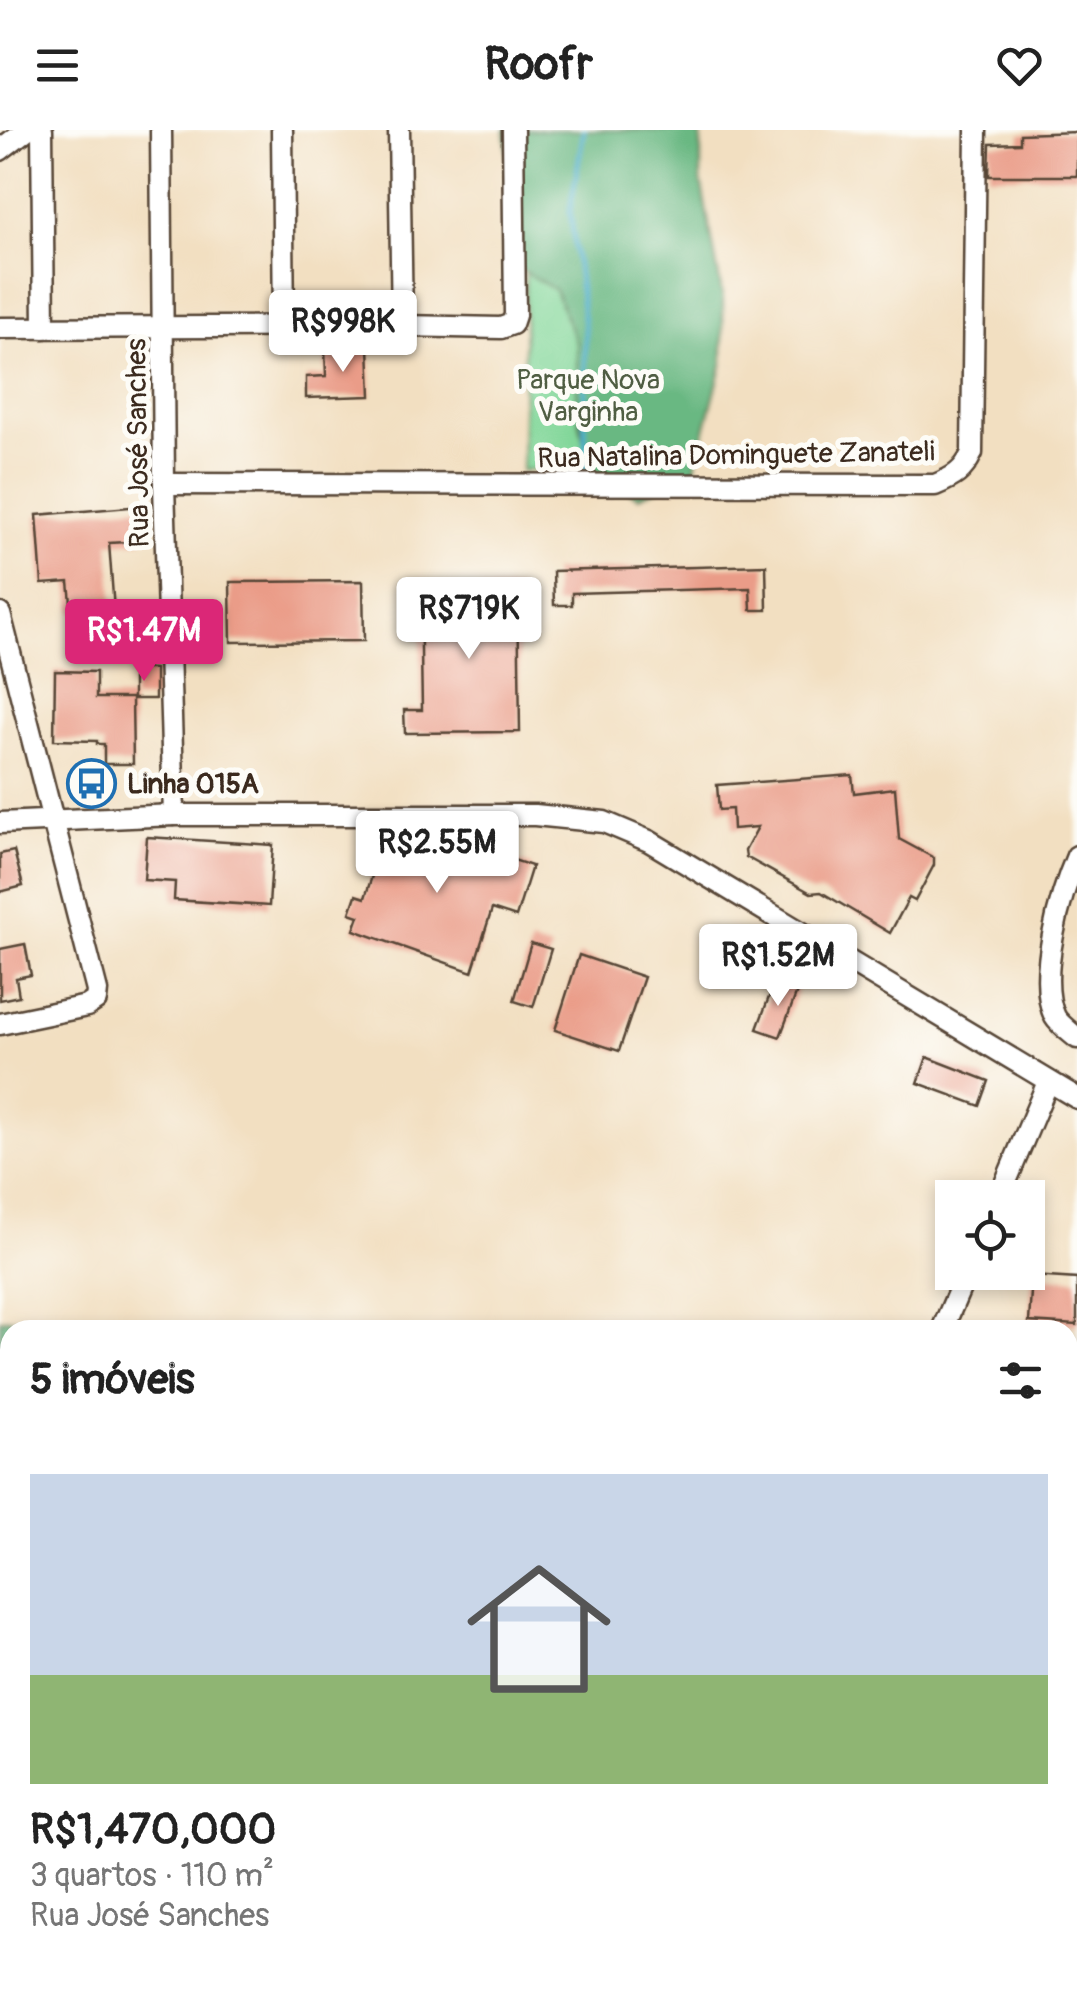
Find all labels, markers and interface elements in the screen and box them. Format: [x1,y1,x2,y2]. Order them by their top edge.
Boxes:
text: Roofr [484,37,593,93]
icon: menu [30,38,85,93]
icon: heart [992,38,1047,93]
pin: R$998K [262,290,424,375]
text: R$998K [291,302,395,342]
street label: Rua José Sanches [119,338,158,548]
park label: Parque Nova Varginha [516,363,660,430]
street label: Rua Natalina Dominguete Zanateli [537,435,935,476]
pin: R$719K [388,577,550,662]
text: R$719K [418,589,520,629]
pin: R$1.47M [52,599,236,684]
text: R$1.47M [87,611,201,651]
bus stop icon: Linha 015A [66,757,118,809]
place label: Linha 015A [127,767,259,802]
pin: R$2.55M [345,811,529,896]
text: R$2.55M [378,823,496,863]
pin: R$1.52M [686,924,870,1009]
text: R$1.52M [721,936,835,976]
map controls [935,1180,1045,1290]
button: locate [935,1180,1045,1290]
icon: filters [993,1353,1048,1408]
text: 5 imóveis [30,1354,194,1406]
icon: home [449,1539,629,1719]
text: R$1,470,000 [30,1804,276,1856]
text: 3 quartos · 110 m² [30,1856,274,1896]
text: Rua José Sanches [30,1896,269,1936]

